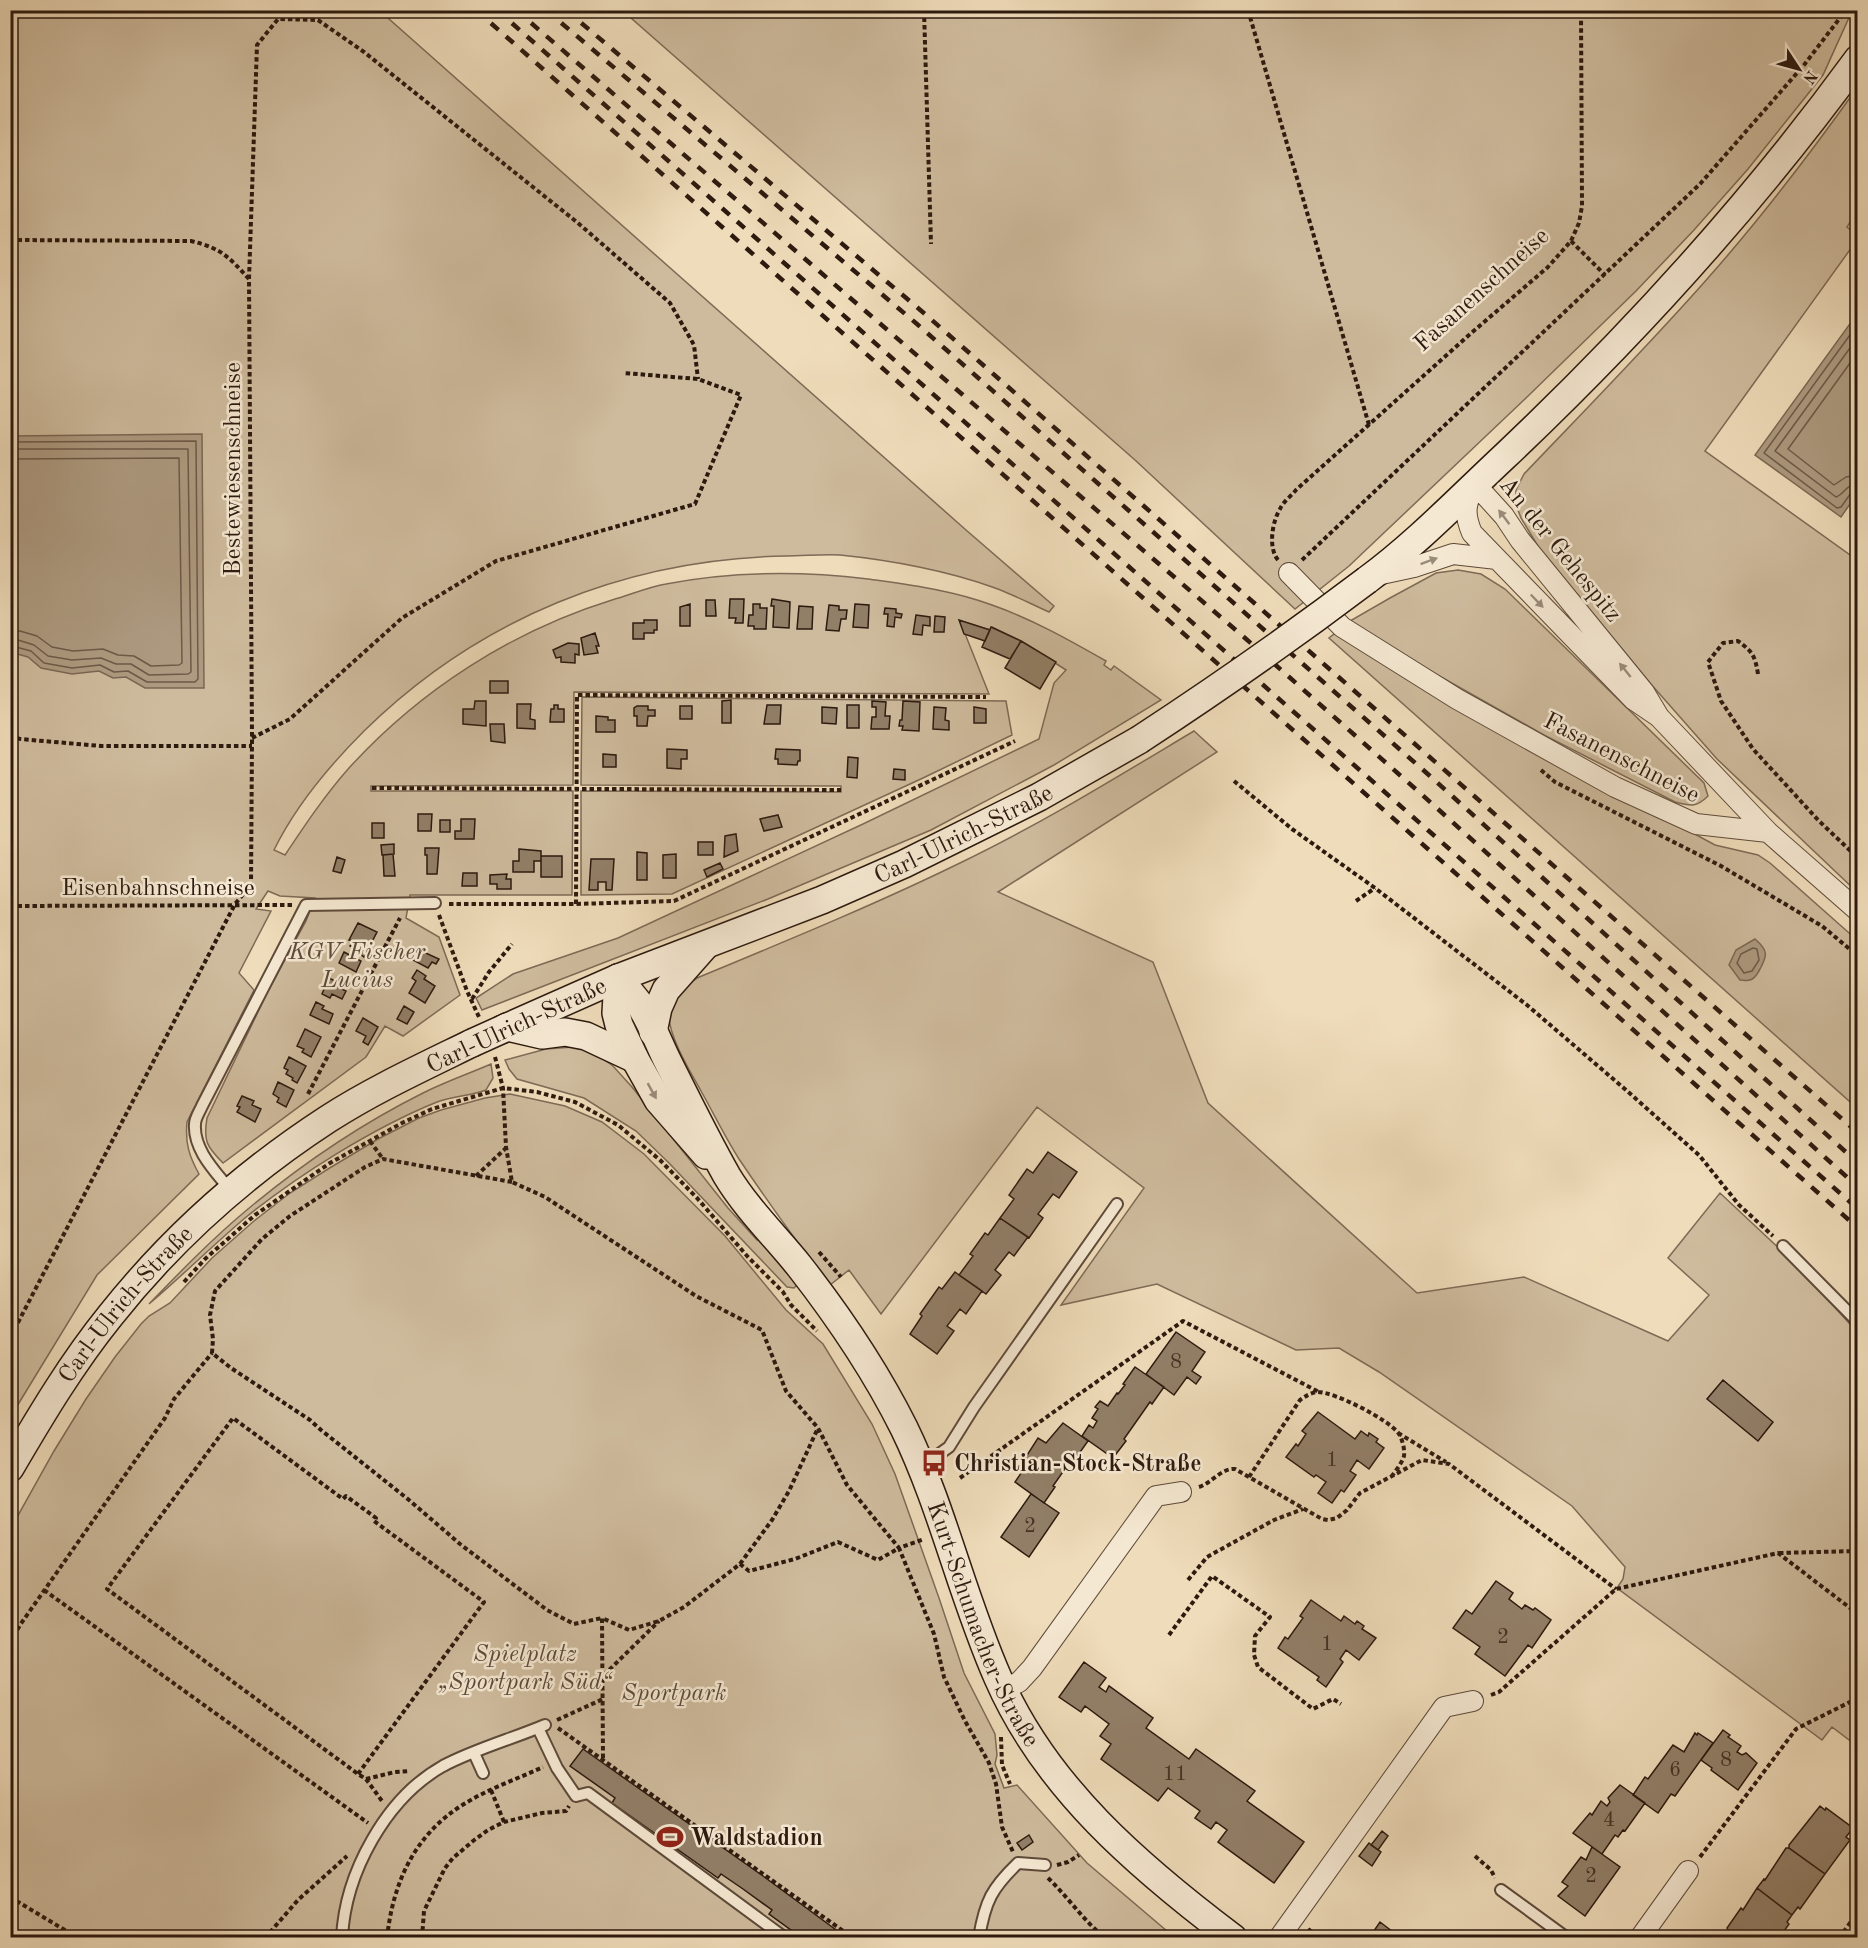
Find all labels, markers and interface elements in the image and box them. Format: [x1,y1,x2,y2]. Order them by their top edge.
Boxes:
north arrow [1769,39,1829,99]
text: N [1799,67,1820,87]
street label: Fasanenschneise [1411,224,1554,357]
street label: Bestewiesenschneise [222,362,246,576]
street label: An der Gehespitz [1494,473,1625,627]
one-way arrow [1498,509,1510,525]
one-way arrow [1420,556,1438,566]
one-way arrow [1530,593,1544,607]
one-way arrow [1620,662,1632,677]
street label: Fasanenschneise [1539,709,1703,808]
street label: Carl-Ulrich-Straße [871,782,1058,890]
street label: Eisenbahnschneise [61,877,255,901]
park label: KGV Fischer Lucius [288,941,426,993]
street label: Carl-Ulrich-Straße [423,975,611,1079]
one-way arrow [647,1082,657,1099]
street label: Carl-Ulrich-Straße [55,1222,198,1388]
house number: 8 [1170,1352,1182,1373]
bus stop icon: Christian-Stock-Straße [919,1448,949,1478]
house number: 1 [1326,1450,1338,1471]
place label: Christian-Stock-Straße [954,1453,1202,1477]
street label: Kurt-Schumacher-Straße [922,1499,1043,1752]
house number: 2 [1024,1516,1036,1537]
house number: 2 [1497,1627,1509,1648]
house number: 1 [1321,1634,1333,1655]
park label: Spielplatz „Sportpark Süd“ [438,1643,613,1695]
park label: Sportpark [622,1682,726,1706]
house number: 8 [1720,1750,1732,1771]
house number: 6 [1669,1760,1681,1781]
house number: 11 [1163,1764,1187,1785]
house number: 4 [1603,1810,1615,1831]
sports icon: Waldstadion [655,1822,685,1852]
place label: Waldstadion [690,1827,823,1851]
house number: 2 [1585,1866,1597,1887]

